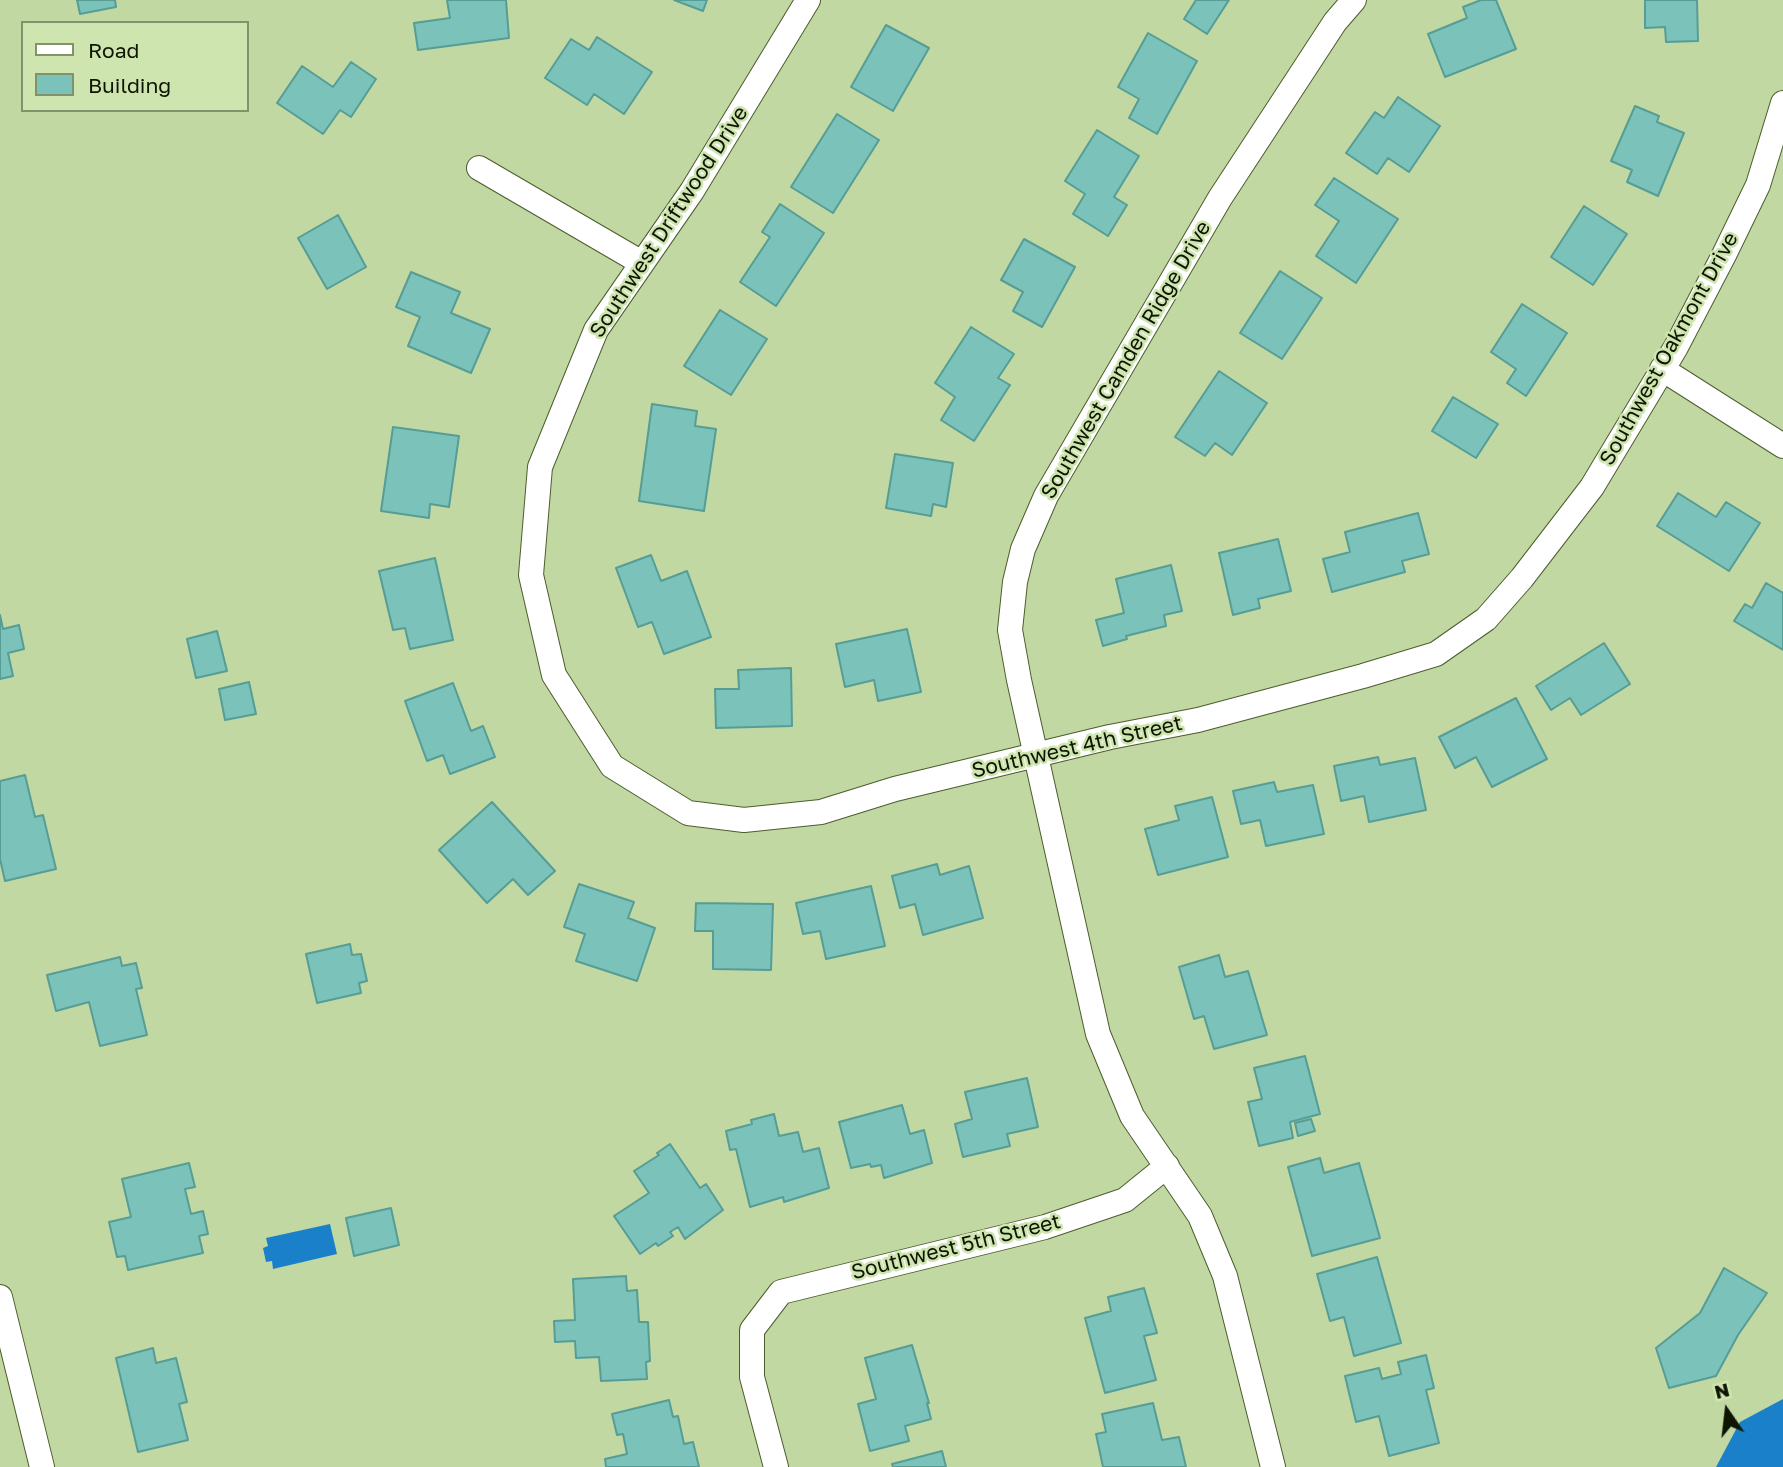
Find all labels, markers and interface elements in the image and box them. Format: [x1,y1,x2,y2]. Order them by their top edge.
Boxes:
legend [21,21,248,112]
text: Road [88,37,139,63]
text: Building [88,72,171,98]
street label: Southwest Driftwood Drive [585,102,753,342]
street label: Southwest Camden Ridge Drive [1036,217,1216,503]
street label: Southwest Oakmont Drive [1594,228,1744,470]
street label: Southwest 4th Street [969,711,1185,783]
street label: Southwest 5th Street [849,1209,1063,1285]
north arrow [1692,1376,1762,1446]
text: N [1712,1377,1732,1403]

